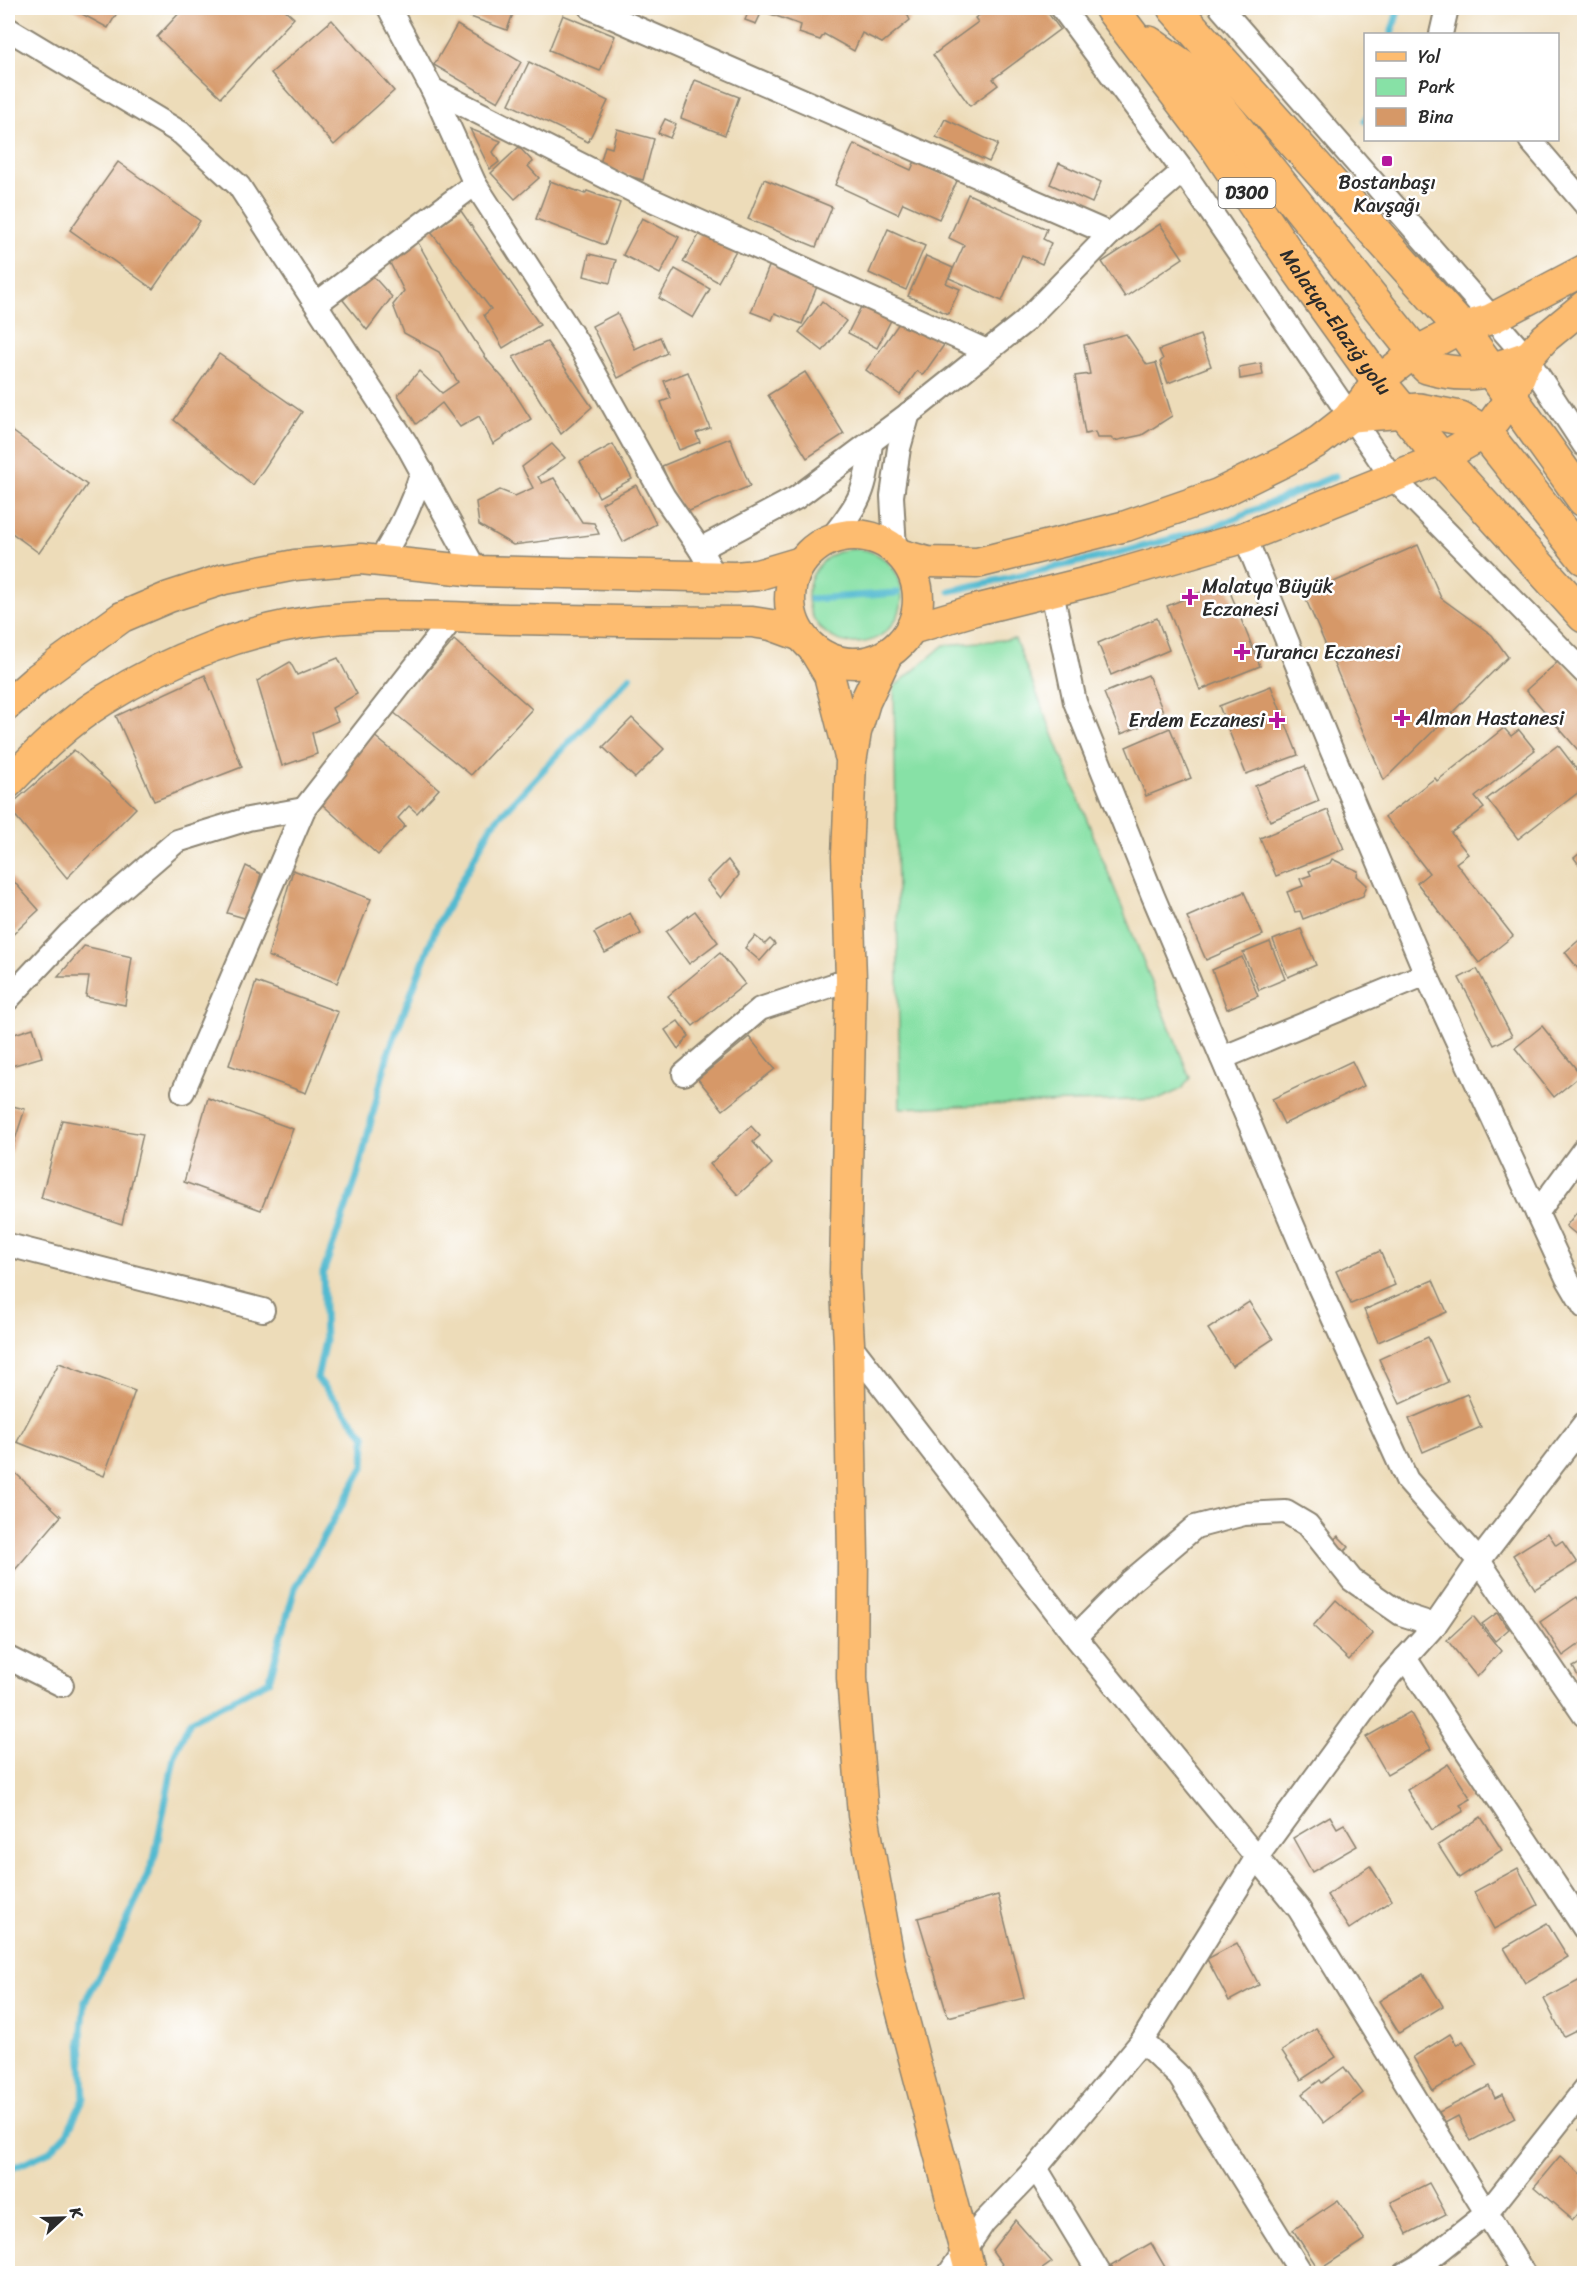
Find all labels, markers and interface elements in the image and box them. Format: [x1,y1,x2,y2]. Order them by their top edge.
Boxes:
legend [1364,33,1559,141]
text: Yol [1418,41,1441,73]
text: Park [1418,71,1455,103]
text: Bina [1418,101,1454,133]
marker: Bostanbaşı Kavşağı [1380,154,1394,168]
place label: Bostanbaşı Kavşağı [1338,165,1436,223]
road number: D300 [1218,178,1276,208]
street label: Malatya-Elazığ yolu [1270,241,1400,404]
place label: Malatya Büyük Eczanesi [1202,569,1334,627]
marker: Malatya Büyük Eczanesi [1183,590,1197,604]
place label: Turancı Eczanesi [1254,635,1401,670]
marker: Turancı Eczanesi [1235,645,1249,659]
place label: Alman Hastanesi [1415,701,1566,736]
place label: Erdem Eczanesi [1128,703,1266,738]
marker: Alman Hastanesi [1393,709,1411,727]
marker: Erdem Eczanesi [1270,713,1284,727]
north arrow [33,2188,93,2248]
text: K [61,2202,92,2224]

